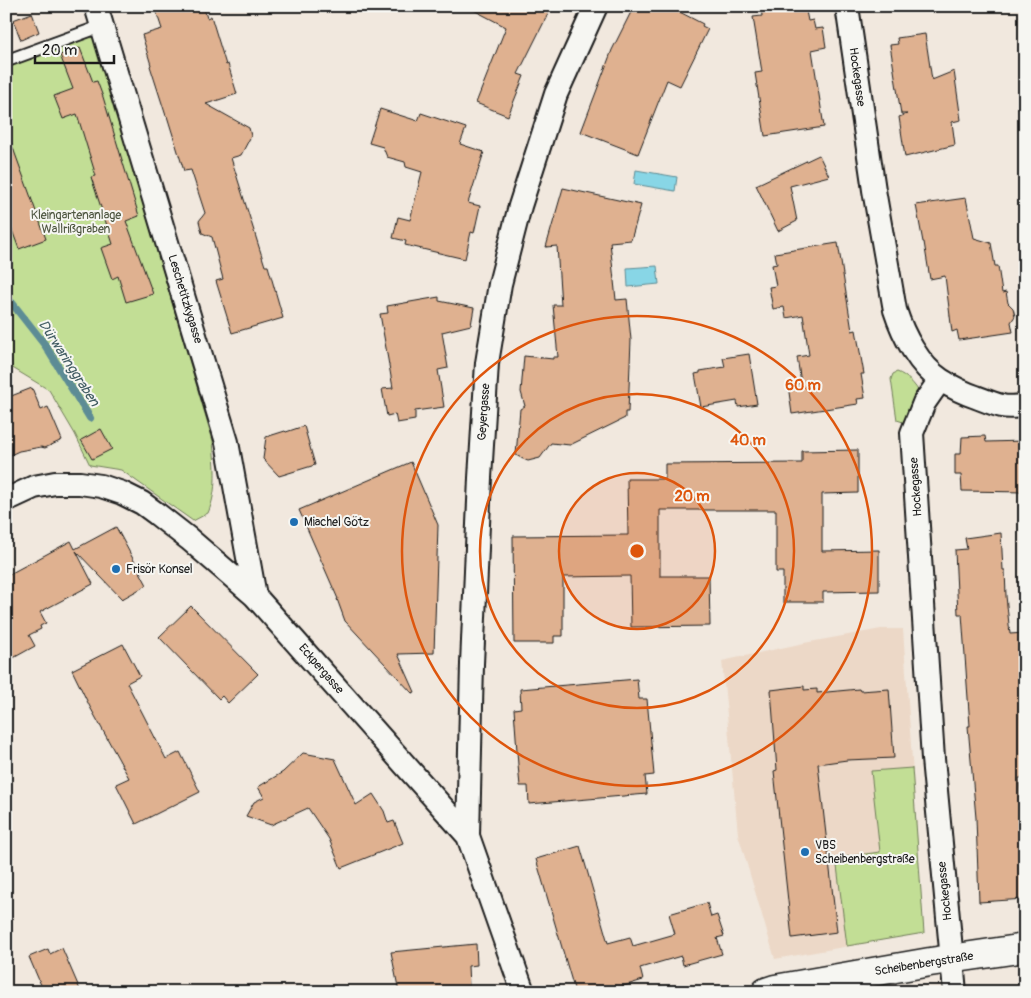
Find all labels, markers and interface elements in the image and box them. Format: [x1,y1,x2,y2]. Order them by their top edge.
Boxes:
scale bar [35,32,114,64]
text: 20 m [42,41,77,60]
street label: Hockegasse [845,47,869,107]
park label: Kleingartenanlage Wallrißgraben [31,208,121,237]
street label: Leschetitzkygasse [164,253,206,345]
water label: Dürwaringgraben [35,317,104,410]
text: 60 m [785,376,821,395]
street label: Geyergasse [475,383,493,441]
text: 40 m [730,431,766,450]
street label: Hockegasse [906,457,926,517]
text: 20 m [674,487,710,506]
place label: Miachel Götz [304,515,369,530]
marker: Miachel Götz [288,516,300,528]
centre of rings [628,542,646,560]
place label: Frisör Konsel [126,562,193,577]
marker: Frisör Konsel [110,563,122,575]
street label: Eckpergasse [295,641,347,697]
place label: VBS Scheibenbergstraße [815,838,915,867]
marker: VBS Scheibenbergstraße [799,846,811,858]
street label: Hockegasse [934,861,956,921]
street label: Scheibenbergstraße [874,949,975,979]

